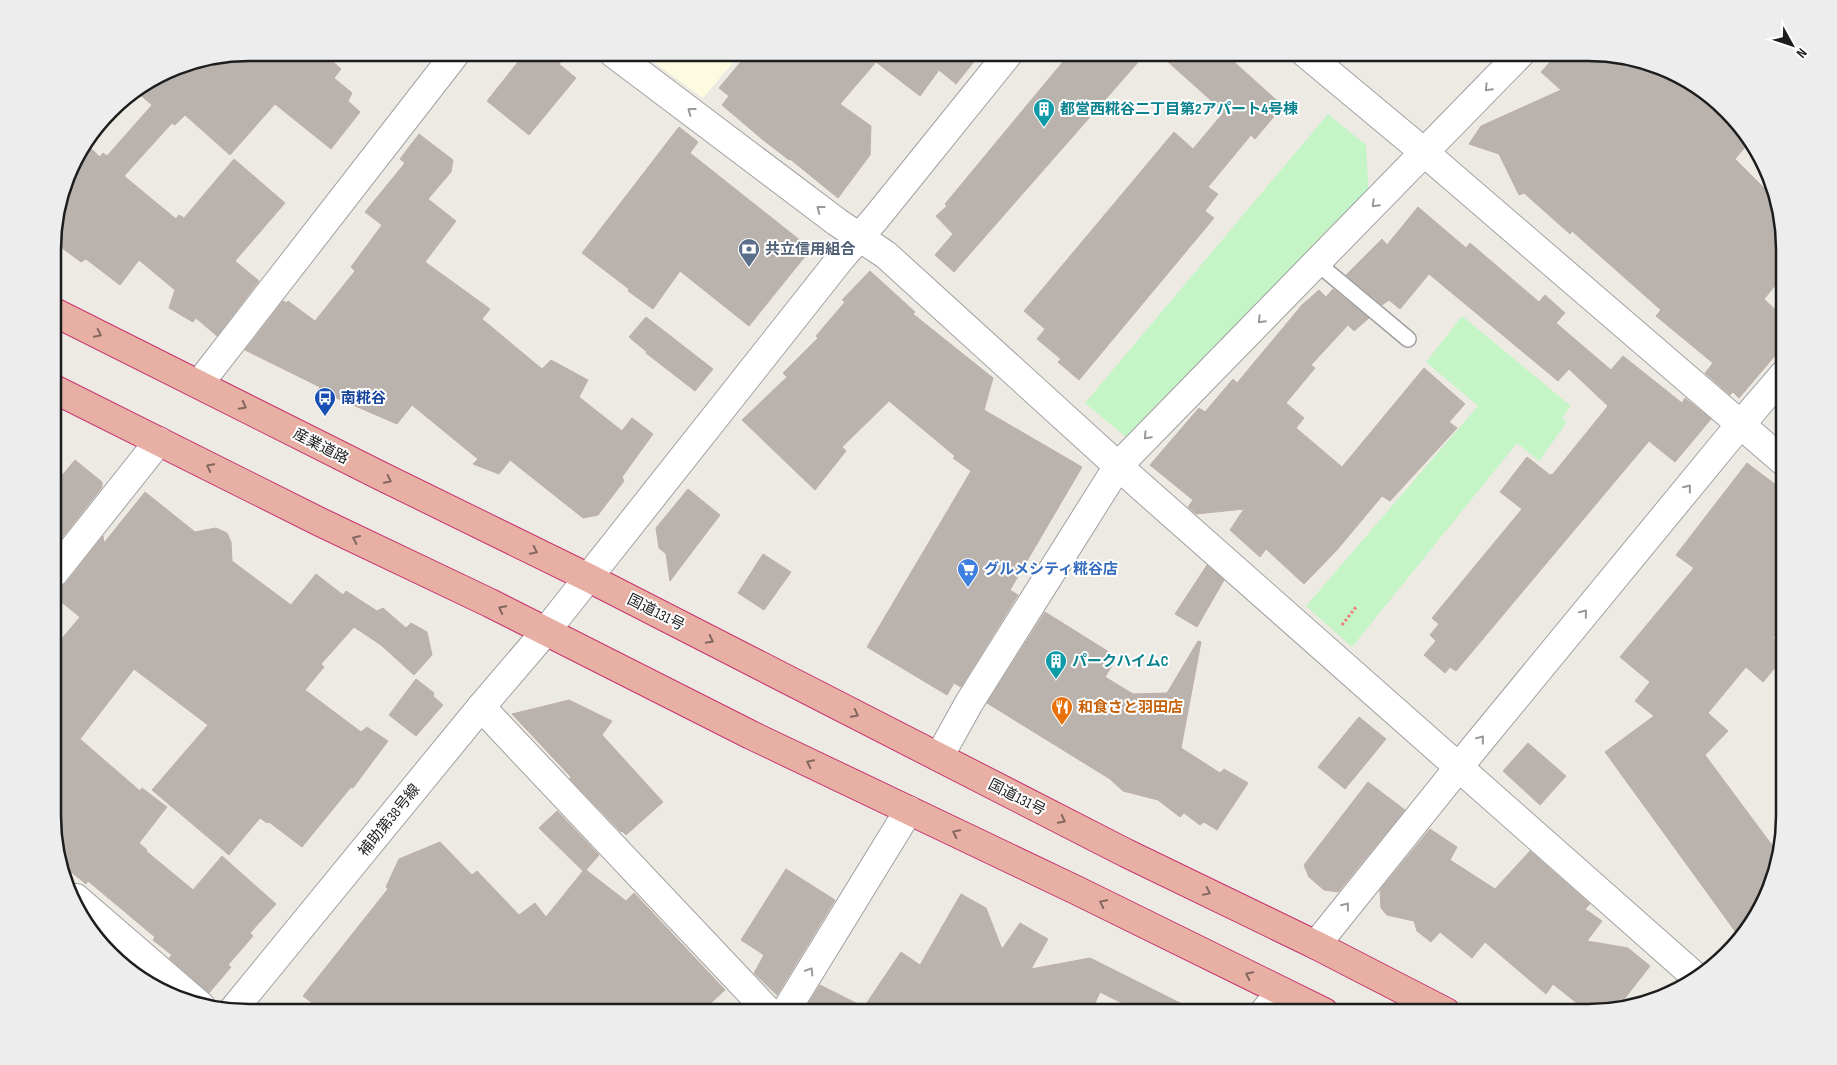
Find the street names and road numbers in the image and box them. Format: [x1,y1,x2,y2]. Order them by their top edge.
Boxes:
street label: 産業道路 [290,424,352,469]
street label: 国道131号 [624,590,688,635]
street label: 国道131号 [985,775,1049,820]
street label: 補助第38号線 [354,780,424,860]

